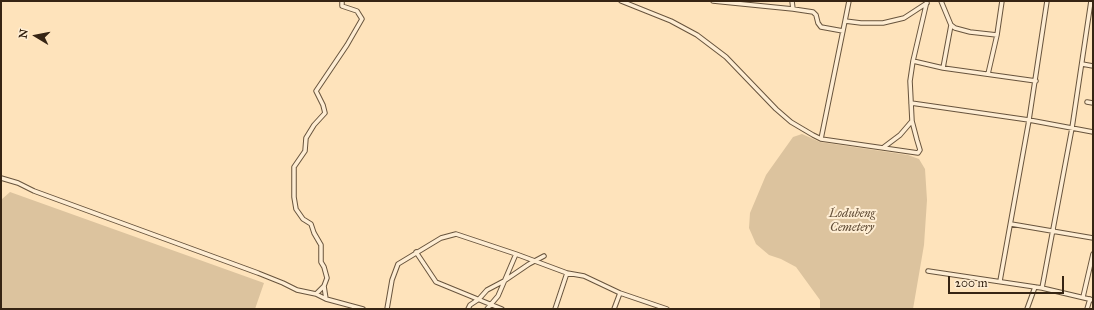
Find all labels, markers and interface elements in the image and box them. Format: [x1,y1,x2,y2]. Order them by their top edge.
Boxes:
north arrow [16,16,56,56]
text: N [16,28,31,40]
park label: Lodubeng Cemetery [829,207,875,235]
scale bar [950,268,1066,294]
text: 200 m [955,276,988,290]

